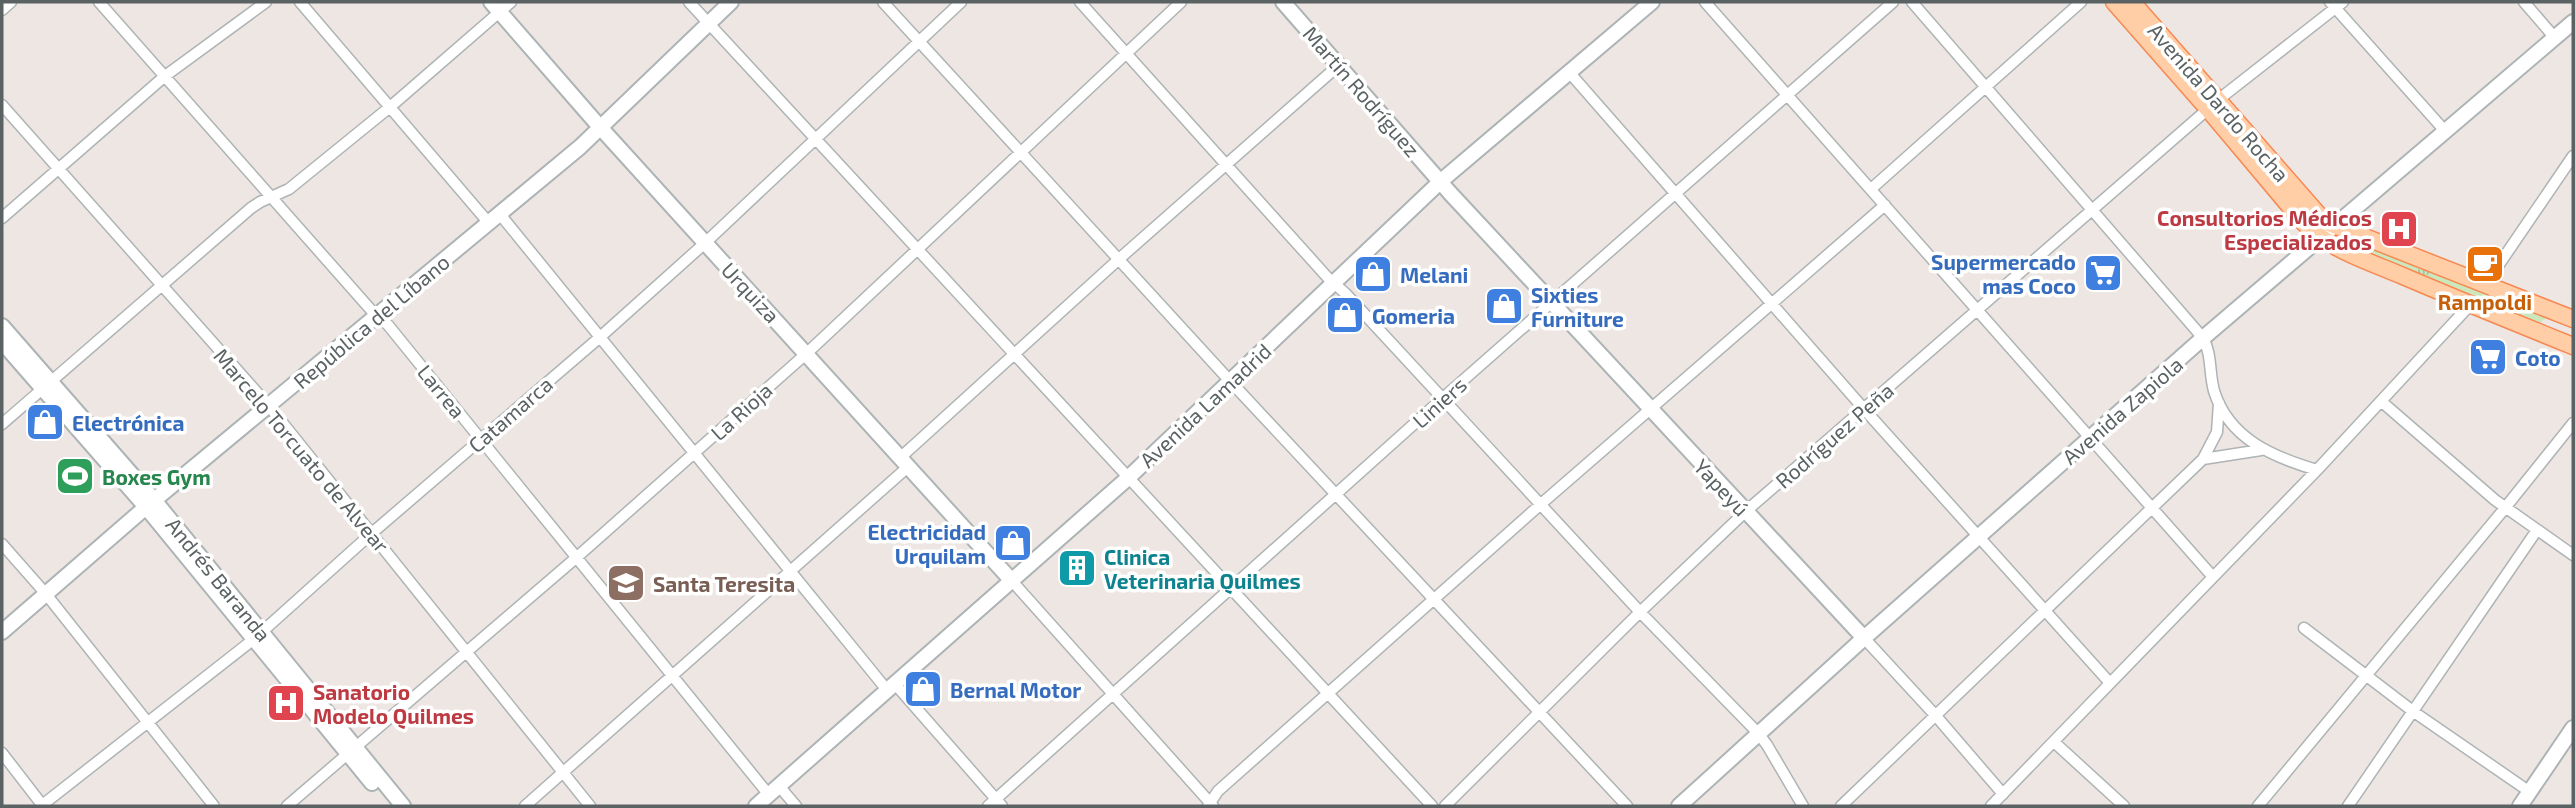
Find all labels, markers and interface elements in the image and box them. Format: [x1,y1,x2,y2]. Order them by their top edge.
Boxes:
street label: Avenida Dardo Rocha [2143,18,2295,186]
street label: Martín Rodríguez [1299,21,1425,161]
place label: Consultorios Médicos Especializados [2157,205,2372,254]
hospital icon: Consultorios Médicos Especializados [2378,208,2420,250]
cafe icon: Rampoldi [2464,243,2506,285]
street label: República del Líbano [288,249,454,393]
place label: Supermercado mas Coco [1931,249,2076,298]
supermarket icon: Supermercado mas Coco [2082,252,2124,294]
shop icon: Melani [1352,253,1394,295]
street label: Urquiza [717,257,785,327]
place label: Melani [1400,262,1468,287]
place label: Sixties Furniture [1531,282,1624,331]
shop icon: Sixties Furniture [1483,285,1525,327]
place label: Rampoldi [2438,289,2532,314]
shop icon: Gomeria [1324,294,1366,336]
place label: Gomeria [1372,303,1455,328]
supermarket icon: Coto [2467,336,2509,378]
street label: Avenida Lamadrid [1134,338,1276,472]
street label: Marcelo Torcuato de Alvear [209,343,395,558]
place label: Coto [2515,345,2561,370]
street label: Avenida Zapiola [2057,351,2187,469]
street label: Larrea [413,359,471,423]
street label: Catamarca [463,371,557,457]
street label: Liniers [1407,371,1471,433]
street label: La Rioja [705,377,777,446]
street label: Rodríguez Peña [1770,377,1898,493]
shop icon: Electrónica [24,401,66,443]
place label: Electrónica [72,410,184,435]
street label: Yapeyú [1689,453,1755,521]
sports icon: Boxes Gym [54,455,96,497]
place label: Boxes Gym [102,464,211,490]
street label: Andrés Baranda [161,512,277,646]
place label: Electricidad Urquilam [868,519,986,568]
shop icon: Electricidad Urquilam [992,522,1034,564]
place label: Clinica Veterinaria Quilmes [1104,544,1301,594]
building icon: Clinica Veterinaria Quilmes [1056,547,1098,589]
school or university icon: Santa Teresita [605,562,647,604]
place label: Santa Teresita [653,571,795,596]
shop icon: Bernal Motor [902,668,944,710]
place label: Bernal Motor [950,677,1081,702]
place label: Sanatorio Modelo Quilmes [313,679,474,729]
hospital icon: Sanatorio Modelo Quilmes [265,682,307,724]

